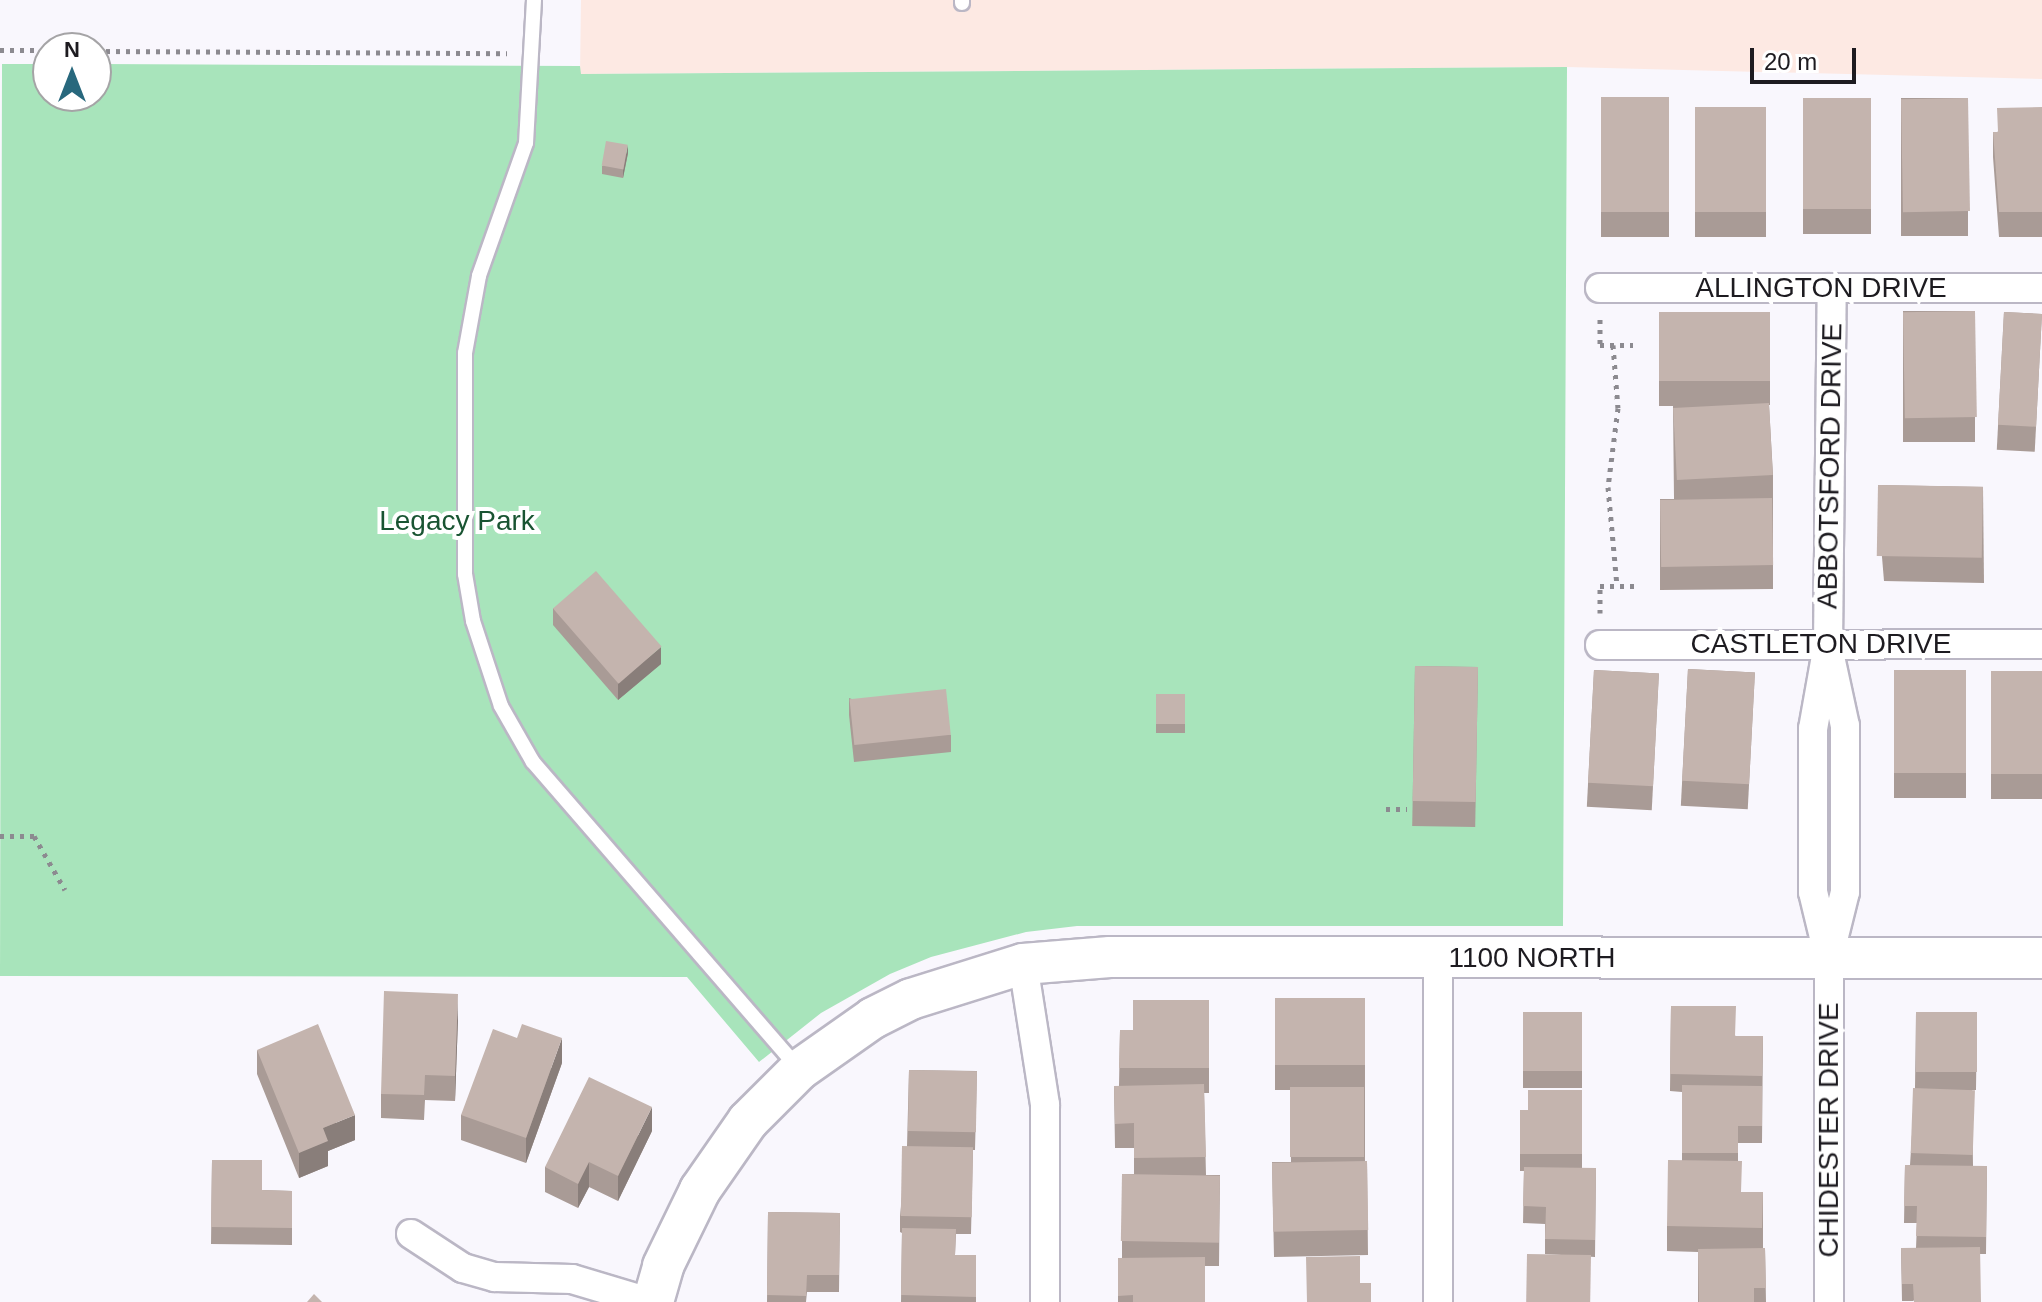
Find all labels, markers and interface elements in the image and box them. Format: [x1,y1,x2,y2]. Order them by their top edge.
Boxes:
north arrow [32,32,112,112]
scale bar [1754,32,1860,82]
text: N [64,37,80,62]
text: 20 m [1764,48,1817,75]
street label: ALLINGTON DRIVE [1695,271,1947,305]
street label: ABBOTSFORD DRIVE [1811,323,1849,609]
park label: Legacy Park [379,504,535,538]
street label: CASTLETON DRIVE [1691,627,1951,661]
street label: 1100 NORTH [1448,941,1616,975]
street label: CHIDESTER DRIVE [1812,1002,1846,1258]

